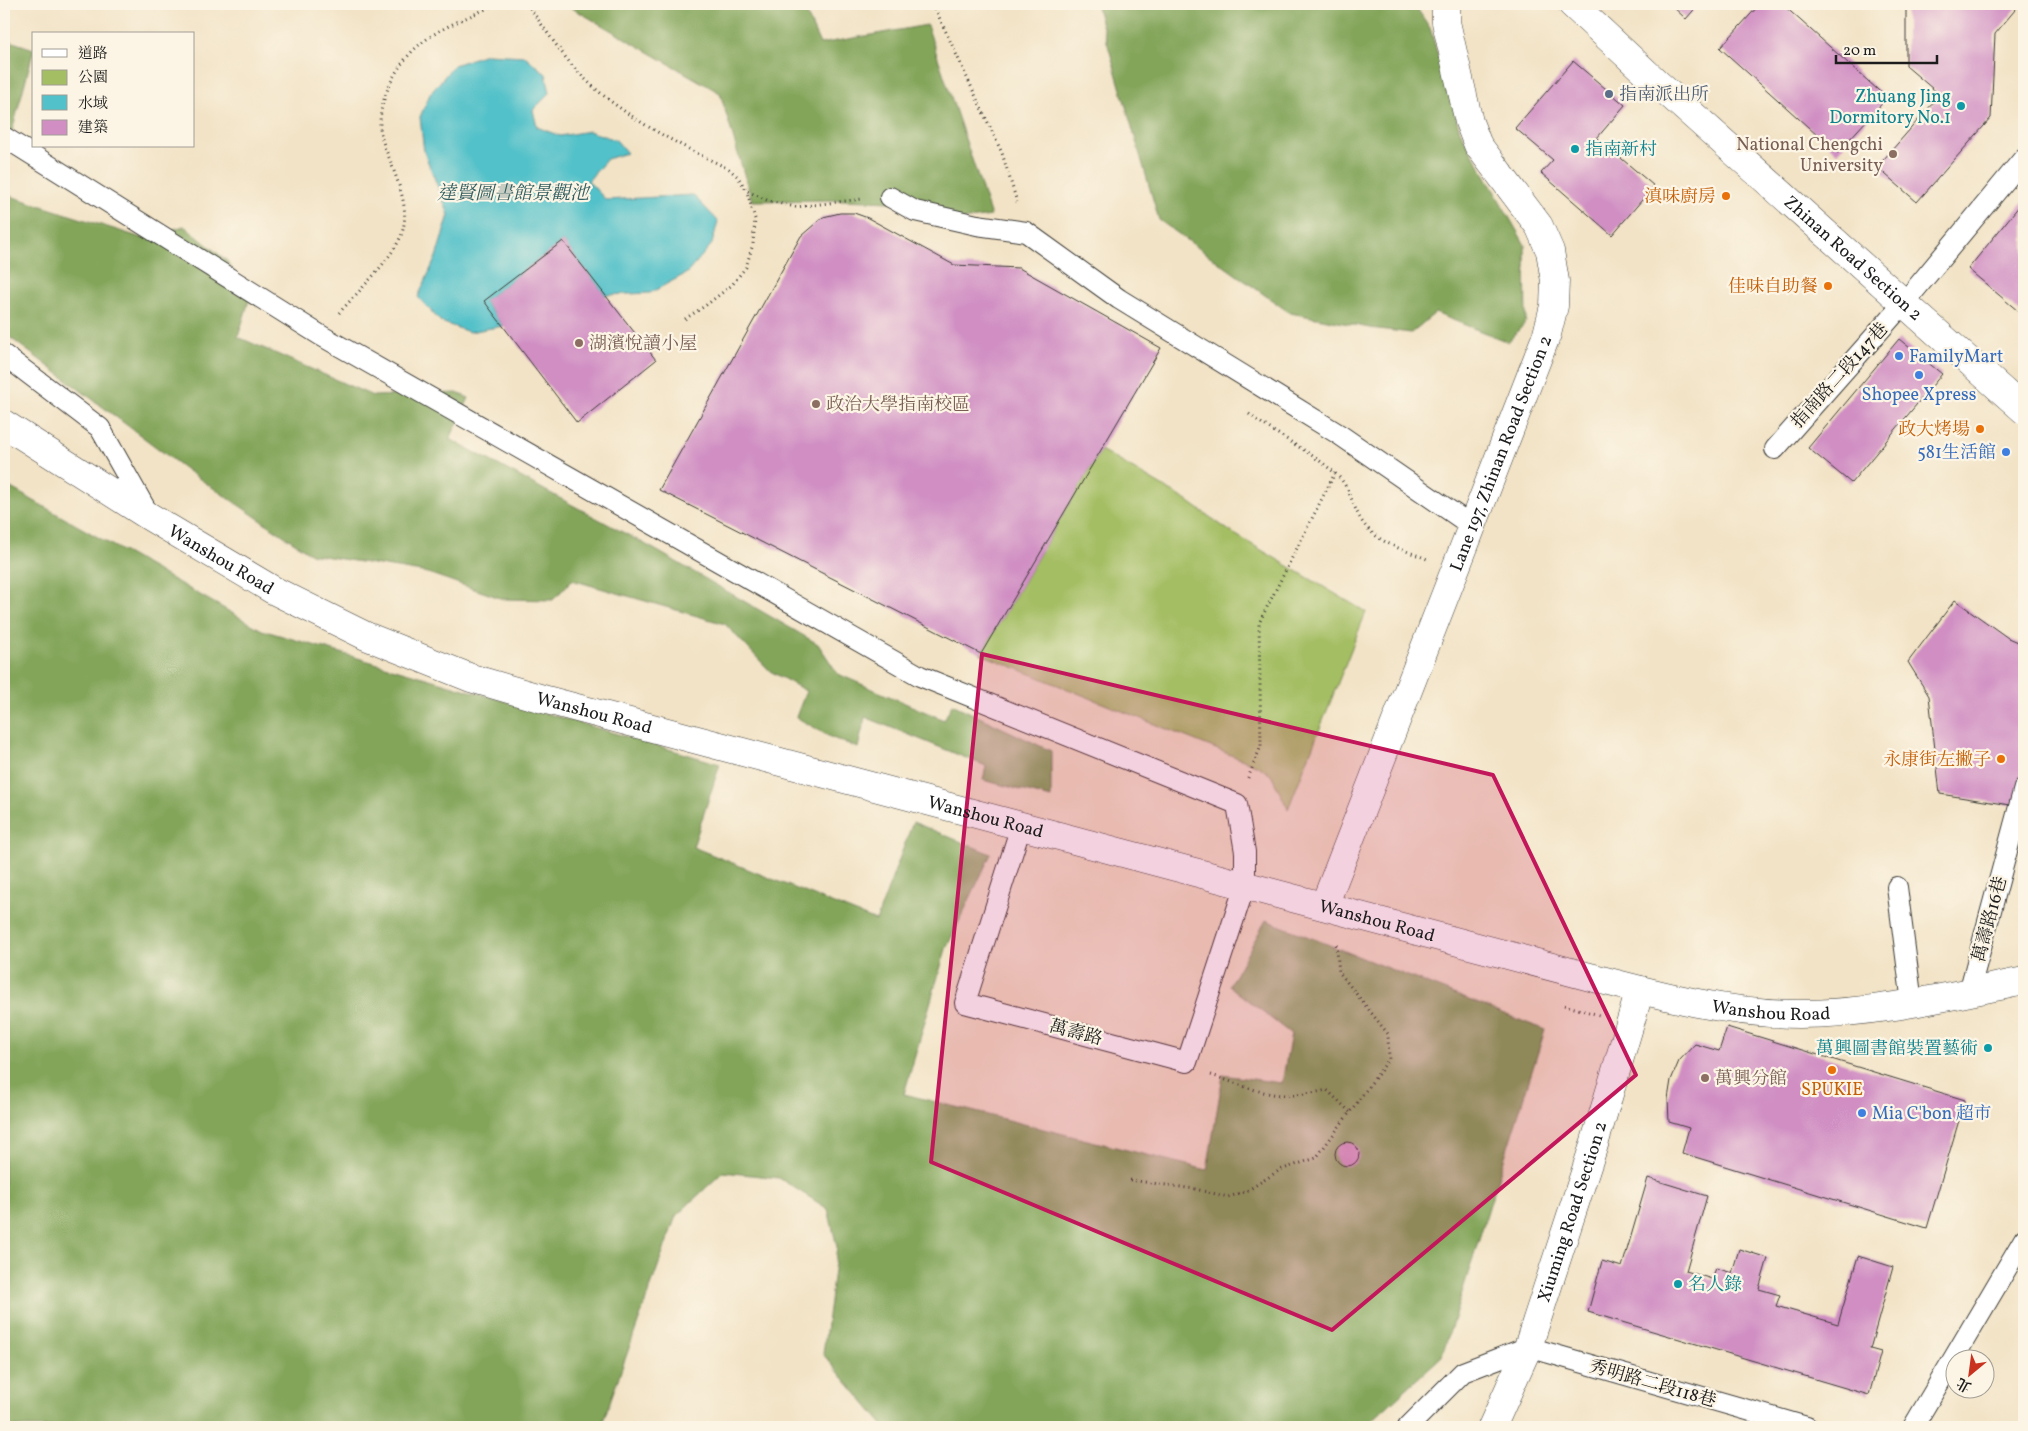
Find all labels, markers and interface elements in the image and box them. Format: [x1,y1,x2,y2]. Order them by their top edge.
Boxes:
legend [32,32,195,148]
scale bar [1836,32,1937,64]
text: 20 m [1843,41,1876,62]
text: 道路 [78,44,108,65]
text: 公園 [78,68,108,89]
place label: 指南派出所 [1619,83,1709,108]
place label: Zhuang Jing Dormitory No.1 [1829,85,1951,131]
marker: 指南派出所 [1603,88,1615,100]
text: 水域 [78,94,108,115]
marker: Zhuang Jing Dormitory No.1 [1955,100,1967,112]
text: 建築 [78,118,108,139]
place label: National Chengchi University [1736,133,1883,179]
place label: 指南新村 [1585,138,1657,163]
marker: 指南新村 [1569,143,1581,155]
marker: National Chengchi University [1887,148,1899,160]
water label: 達賢圖書館景觀池 [437,181,591,207]
place label: 滇味廚房 [1644,185,1716,210]
marker: 滇味廚房 [1720,190,1732,202]
street label: Zhinan Road Section 2 [1778,191,1927,328]
place label: 佳味自助餐 [1728,275,1818,300]
marker: 佳味自助餐 [1822,280,1834,292]
street label: 指南路二段147巷 [1786,318,1894,434]
place label: 湖濱悅讀小屋 [589,332,697,357]
street label: Lane 197, Zhinan Road Section 2 [1445,332,1559,575]
marker: 湖濱悅讀小屋 [573,337,585,349]
place label: FamilyMart [1909,345,2003,370]
marker: FamilyMart [1893,350,1905,362]
marker: Shopee Xpress [1913,369,1925,381]
place label: Shopee Xpress [1861,383,1977,408]
place label: 政治大學指南校區 [826,393,970,418]
marker: 政治大學指南校區 [810,398,822,410]
place label: 政大烤場 [1898,418,1970,443]
marker: 政大烤場 [1974,423,1986,435]
place label: 581生活館 [1917,441,1996,466]
marker: 581生活館 [2000,446,2012,458]
street label: Wanshou Road [163,519,278,602]
street label: Wanshou Road [533,687,655,741]
place label: 永康街左撇子 [1883,748,1991,773]
marker: 永康街左撇子 [1995,753,2007,765]
street label: Wanshou Road [925,791,1046,845]
street label: 萬壽路16巷 [1967,874,2014,965]
street label: Wanshou Road [1316,895,1437,949]
street label: Wanshou Road [1710,995,1831,1028]
street label: 萬壽路 [1046,1014,1105,1053]
place label: 萬興圖書館裝置藝術 [1816,1037,1978,1062]
marker: 萬興圖書館裝置藝術 [1982,1042,1994,1054]
marker: SPUKIE [1826,1064,1838,1076]
place label: 萬興分館 [1715,1067,1787,1092]
marker: 萬興分館 [1699,1072,1711,1084]
place label: SPUKIE [1801,1078,1863,1103]
place label: Mia C'bon 超市 [1872,1102,1992,1127]
marker: Mia C'bon 超市 [1856,1107,1868,1119]
street label: Xiuming Road Section 2 [1532,1119,1614,1306]
place label: 名人錄 [1688,1273,1742,1298]
marker: 名人錄 [1672,1278,1684,1290]
north arrow [1946,1348,1996,1398]
street label: 秀明路二段118巷 [1586,1354,1719,1415]
text: 北 [1954,1372,1975,1396]

